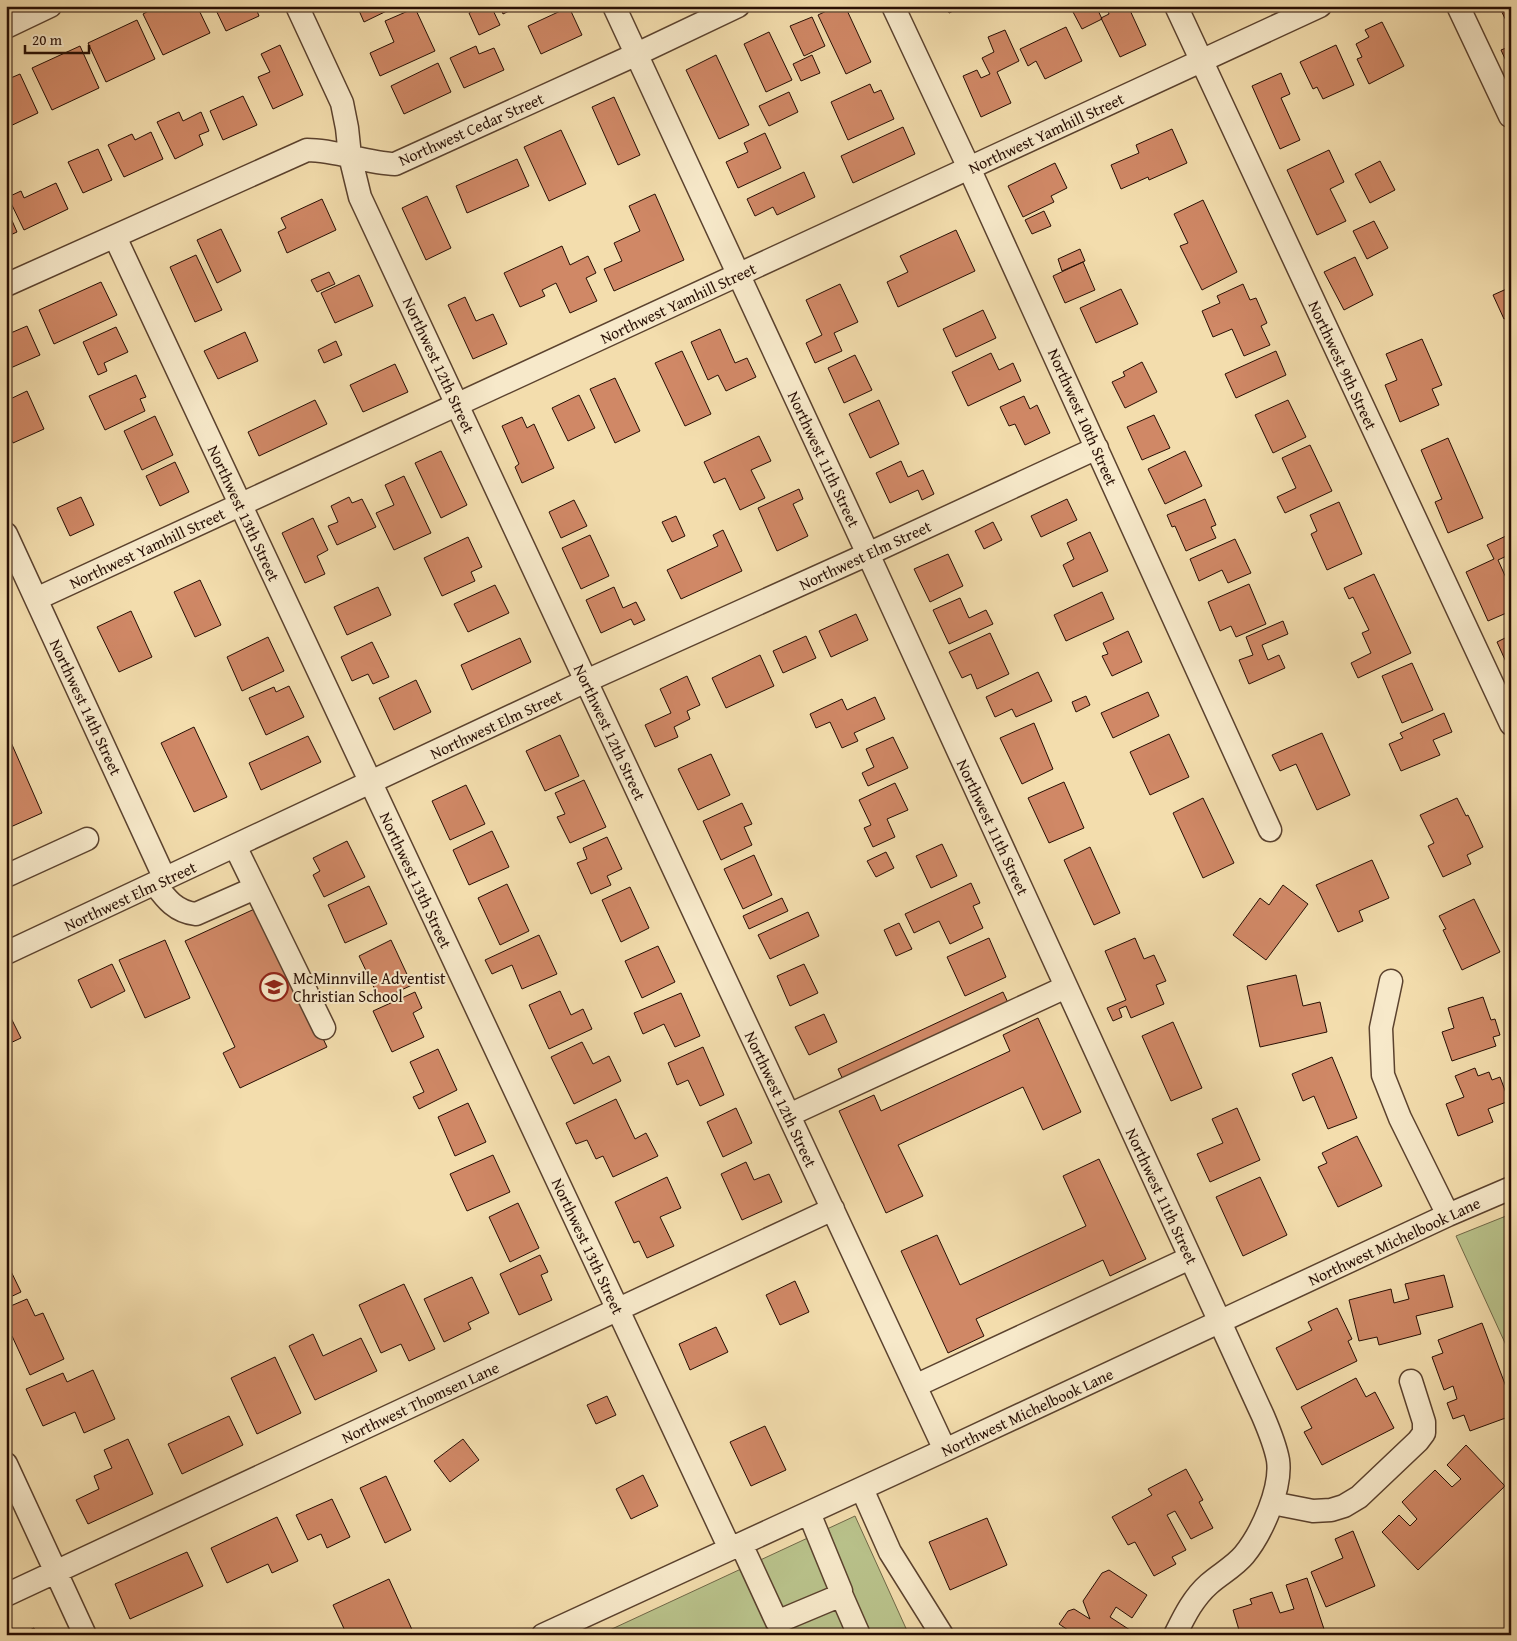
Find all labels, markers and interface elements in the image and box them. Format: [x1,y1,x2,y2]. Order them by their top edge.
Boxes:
scale bar [25,22,89,54]
text: 20 m [32,29,63,50]
street label: Northwest Cedar Street [394,86,548,172]
street label: Northwest Yamhill Street [964,86,1128,180]
street label: Northwest Yamhill Street [596,256,760,350]
street label: Northwest 12th Street [397,293,481,437]
street label: Northwest 9th Street [1302,296,1384,434]
street label: Northwest 10th Street [1042,345,1124,490]
street label: Northwest 11th Street [782,387,866,531]
street label: Northwest 13th Street [202,441,286,585]
street label: Northwest Yamhill Street [65,501,229,595]
street label: Northwest Elm Street [795,514,935,596]
street label: Northwest 14th Street [44,635,128,779]
street label: Northwest 12th Street [568,660,652,804]
street label: Northwest Elm Street [426,683,566,765]
street label: Northwest 11th Street [951,755,1035,899]
street label: Northwest 13th Street [374,808,458,952]
street label: Northwest Elm Street [60,855,200,937]
place label: McMinnville Adventist Christian School [293,966,446,1008]
school or university icon: McMinnville Adventist Christian School [259,972,289,1002]
street label: Northwest 12th Street [739,1027,823,1171]
street label: Northwest 11th Street [1120,1124,1204,1268]
street label: Northwest 13th Street [546,1174,630,1318]
street label: Northwest Michelbook Lane [1304,1191,1484,1291]
street label: Northwest Thomsen Lane [337,1355,503,1449]
street label: Northwest Michelbook Lane [937,1362,1117,1462]

